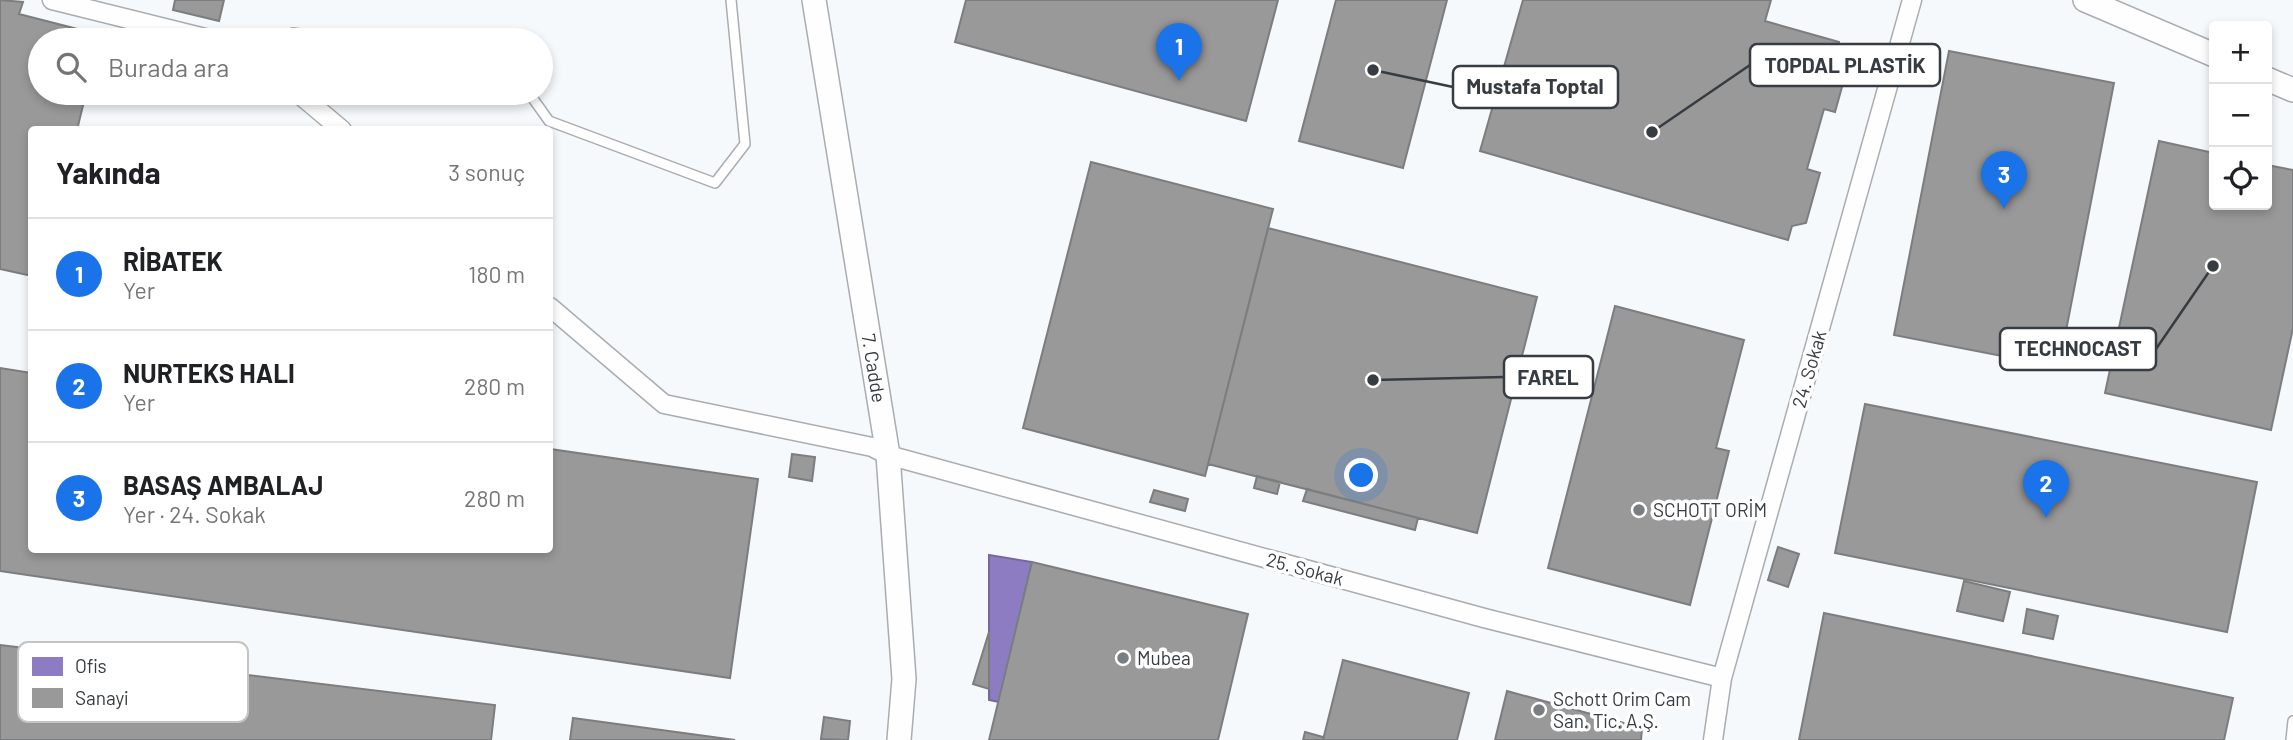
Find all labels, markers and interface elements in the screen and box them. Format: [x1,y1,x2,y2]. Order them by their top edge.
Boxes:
map controls [2209,21,2272,210]
button: + [2209,21,2272,84]
pin: 1 [1156,23,1202,81]
search box [28,28,553,105]
callout: TOPDAL PLASTİK [1750,44,1940,86]
icon: search [52,48,90,86]
text: Burada ara [108,51,229,82]
text: TOPDAL PLASTİK [1764,52,1926,77]
callout: Mustafa Toptal [1453,66,1618,108]
text: Mustafa Toptal [1466,73,1604,98]
button: − [2209,84,2272,147]
button: locate [2209,147,2272,210]
pin: 3 [1981,151,2027,209]
text: Yakında [56,154,161,190]
text: 3 sonuç [448,158,525,186]
text: RİBATEK [123,245,223,276]
text: 1 [75,260,83,288]
text: 180 m [468,260,525,288]
text: Yer [123,276,155,304]
street label: 24. Sokak [1786,327,1831,410]
callout: TECHNOCAST [2000,328,2156,370]
street label: 7. Cadde [857,332,891,404]
text: TECHNOCAST [2014,335,2142,360]
callout: FAREL [1504,356,1593,398]
text: NURTEKS HALI [123,357,295,388]
text: FAREL [1517,364,1579,389]
text: 2 [73,372,85,400]
text: 280 m [464,372,525,400]
text: Yer [123,388,155,416]
your location [1344,458,1378,492]
pin: 2 [2023,460,2069,518]
text: BASAŞ AMBALAJ [123,469,323,500]
text: 3 [73,484,85,512]
text: 280 m [464,484,525,512]
place label: SCHOTT ORİM [1653,498,1767,521]
text: Yer · 24. Sokak [123,500,266,528]
marker: SCHOTT ORİM [1631,502,1647,518]
street label: 25. Sokak [1264,547,1346,590]
legend [18,642,248,722]
place label: Mubea [1137,646,1191,669]
marker: Mubea [1115,650,1131,666]
text: Ofis [75,654,107,677]
text: Sanayi [75,686,128,709]
place label: Schott Orim Cam San. Tic. A.Ş. [1553,687,1691,732]
marker: Schott Orim Cam San. Tic. A.Ş. [1531,702,1547,718]

